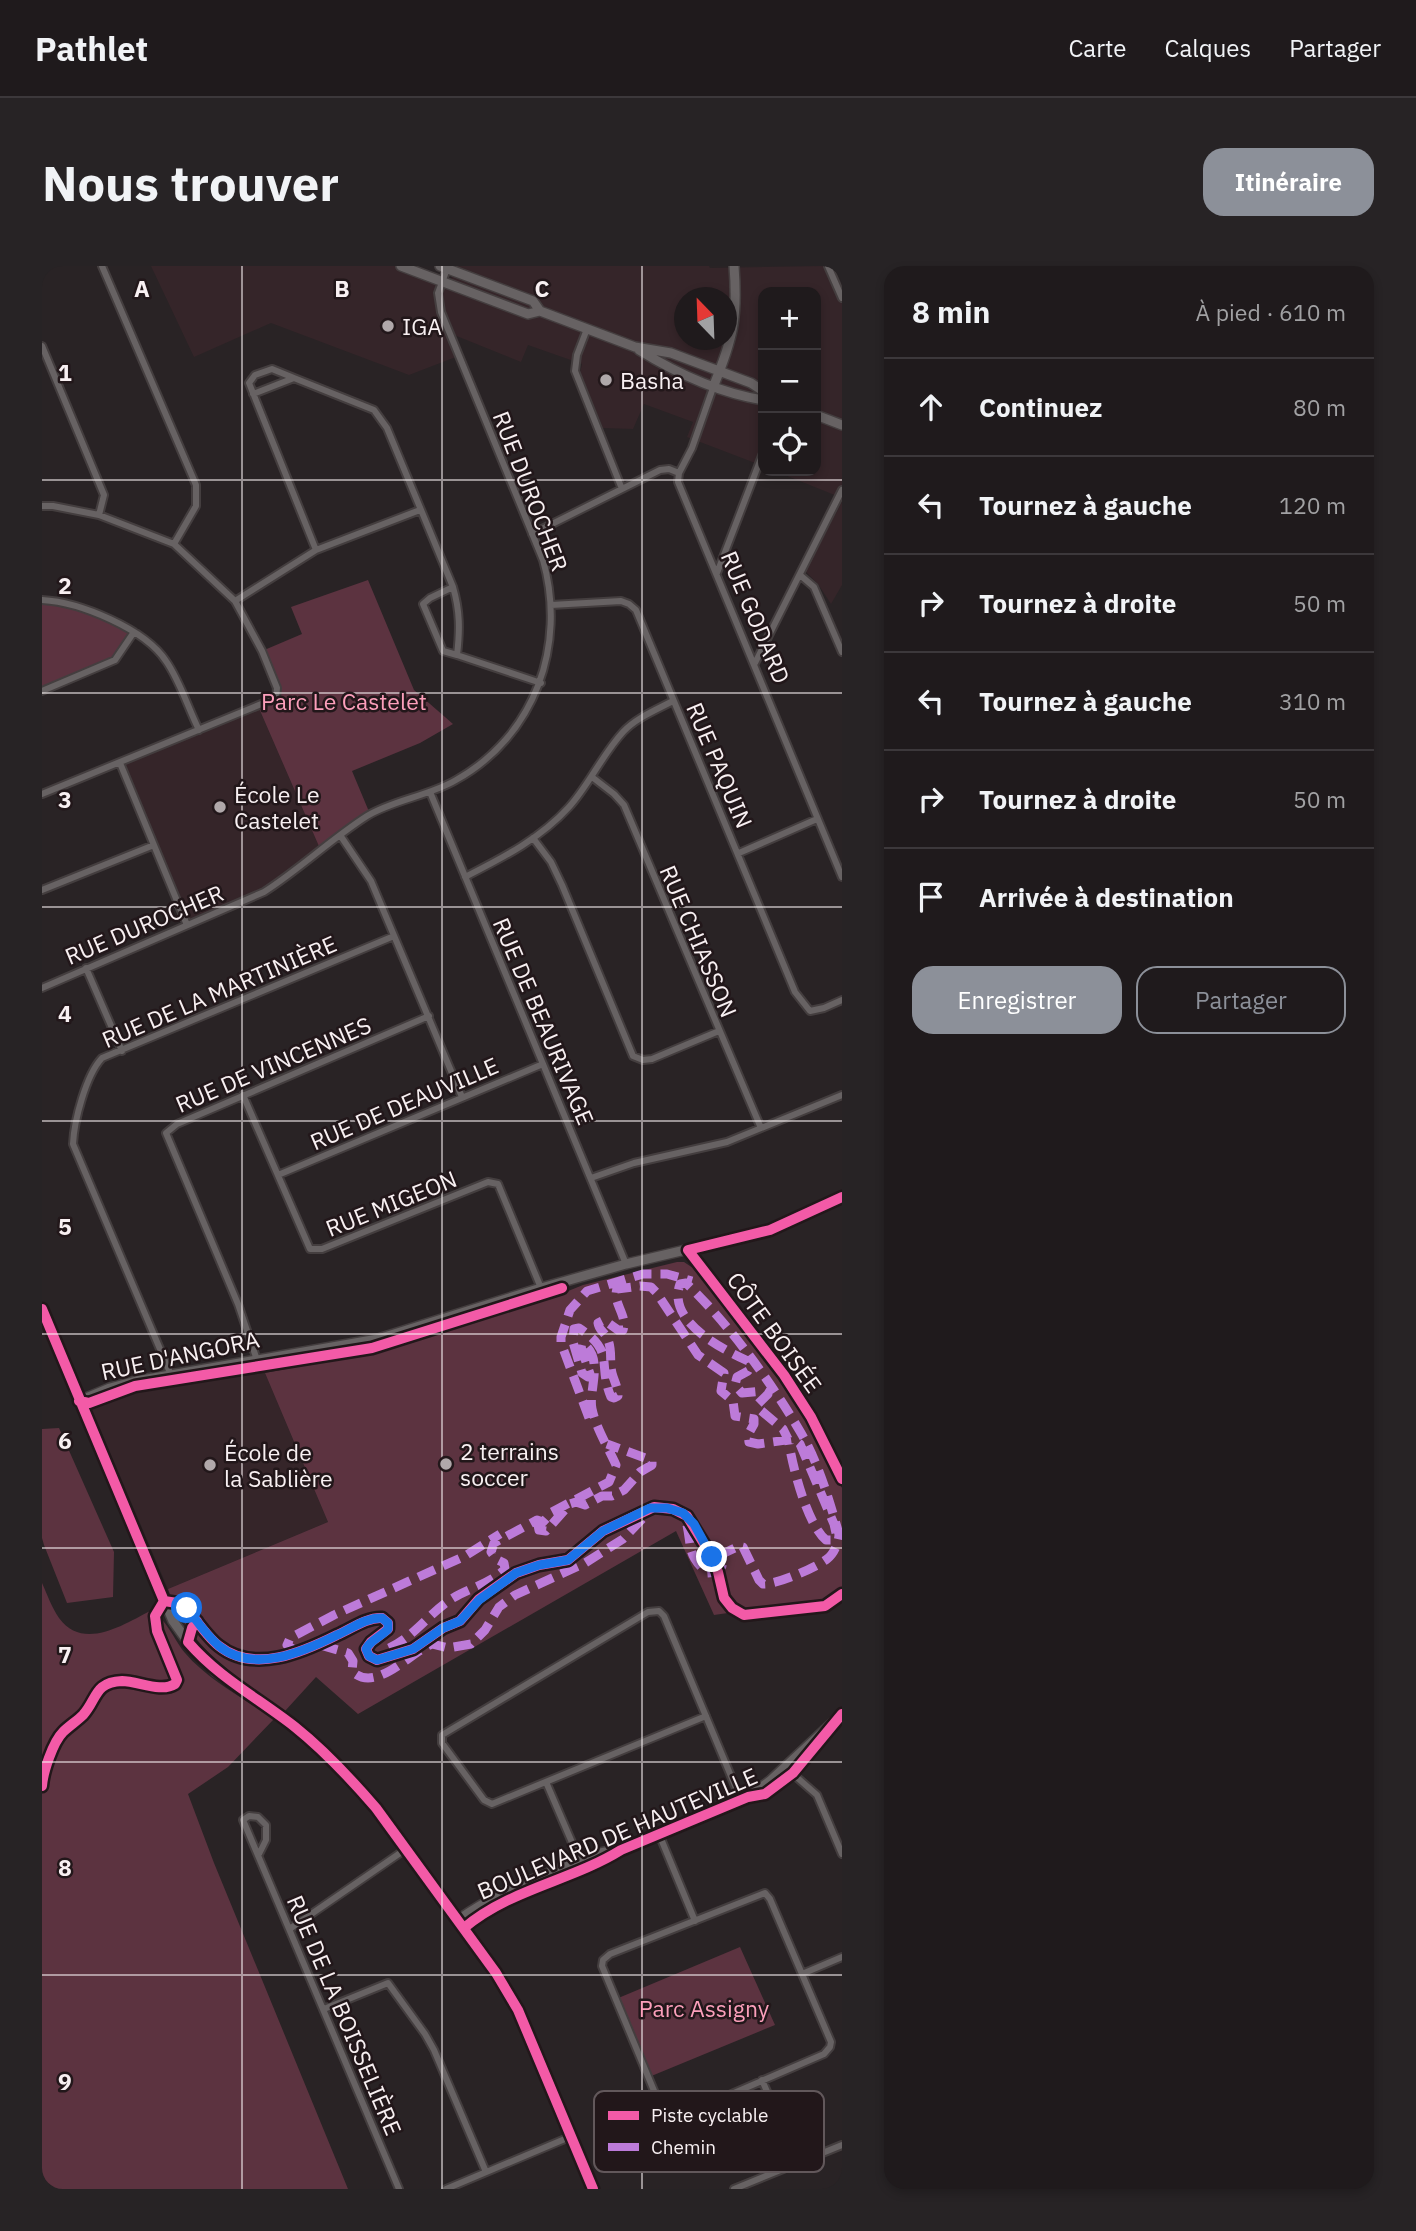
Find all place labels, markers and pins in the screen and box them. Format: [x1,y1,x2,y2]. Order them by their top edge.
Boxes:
place label: IGA [402,311,442,341]
marker: IGA [380,318,396,334]
place label: Basha [620,365,684,395]
marker: Basha [598,372,614,388]
place label: École Le Castelet [234,779,320,835]
marker: École Le Castelet [212,799,228,815]
place label: 2 terrains soccer [460,1436,559,1492]
place label: École de la Sablière [224,1437,333,1493]
marker: 2 terrains soccer [438,1456,454,1472]
marker: École de la Sablière [202,1457,218,1473]

